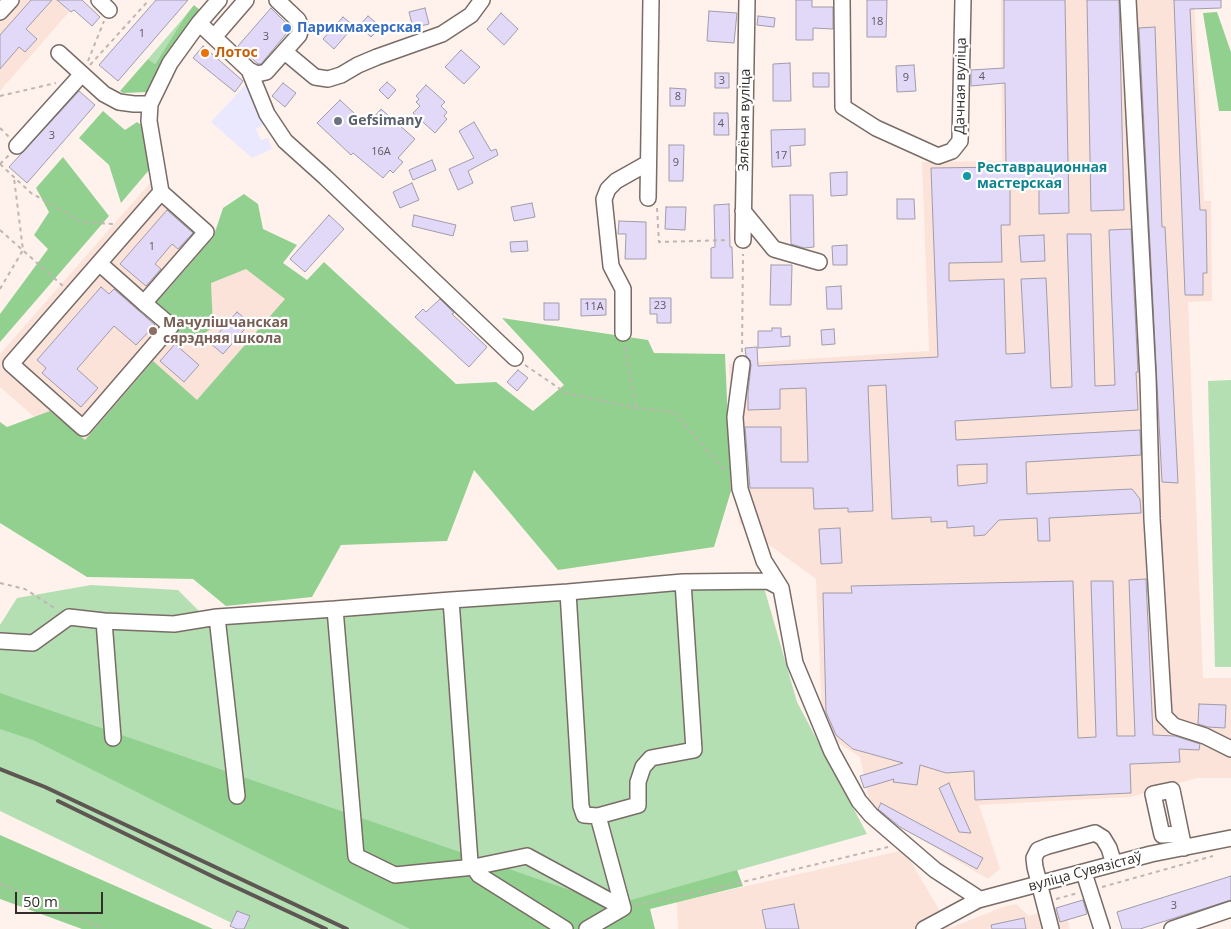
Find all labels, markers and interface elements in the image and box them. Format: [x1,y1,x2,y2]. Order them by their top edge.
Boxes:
house number: 18 [871,15,883,29]
place label: Парикмахерская [297,20,422,36]
marker: Парикмахерская [281,22,293,34]
house number: 1 [139,27,145,41]
house number: 3 [263,30,269,44]
street label: Дачная вуліца [952,37,970,135]
place label: Лотос [215,45,258,61]
marker: Лотос [199,47,211,59]
street label: Зялёная вуліца [736,68,754,172]
house number: 4 [979,70,985,84]
house number: 9 [903,71,909,85]
house number: 3 [719,74,725,88]
house number: 8 [675,90,681,104]
place label: Gefsimany [348,113,422,129]
marker: Gefsimany [332,115,344,127]
house number: 4 [718,117,724,131]
house number: 3 [49,129,55,143]
house number: 16А [371,145,391,159]
house number: 17 [775,149,787,163]
house number: 9 [673,156,679,170]
place label: Реставрационная мастерская [977,160,1107,192]
marker: Реставрационная мастерская [961,170,973,182]
house number: 1 [149,240,155,254]
house number: 23 [654,299,666,313]
house number: 11А [584,300,604,314]
place label: Мачулішчанская сярэдняя школа [163,315,288,348]
marker: Мачулішчанская сярэдняя школа [147,325,159,337]
street label: вуліца Сувязістаў [1026,849,1144,895]
scale bar [18,882,105,914]
text: 50 m [23,891,58,911]
house number: 3 [1171,899,1177,913]

